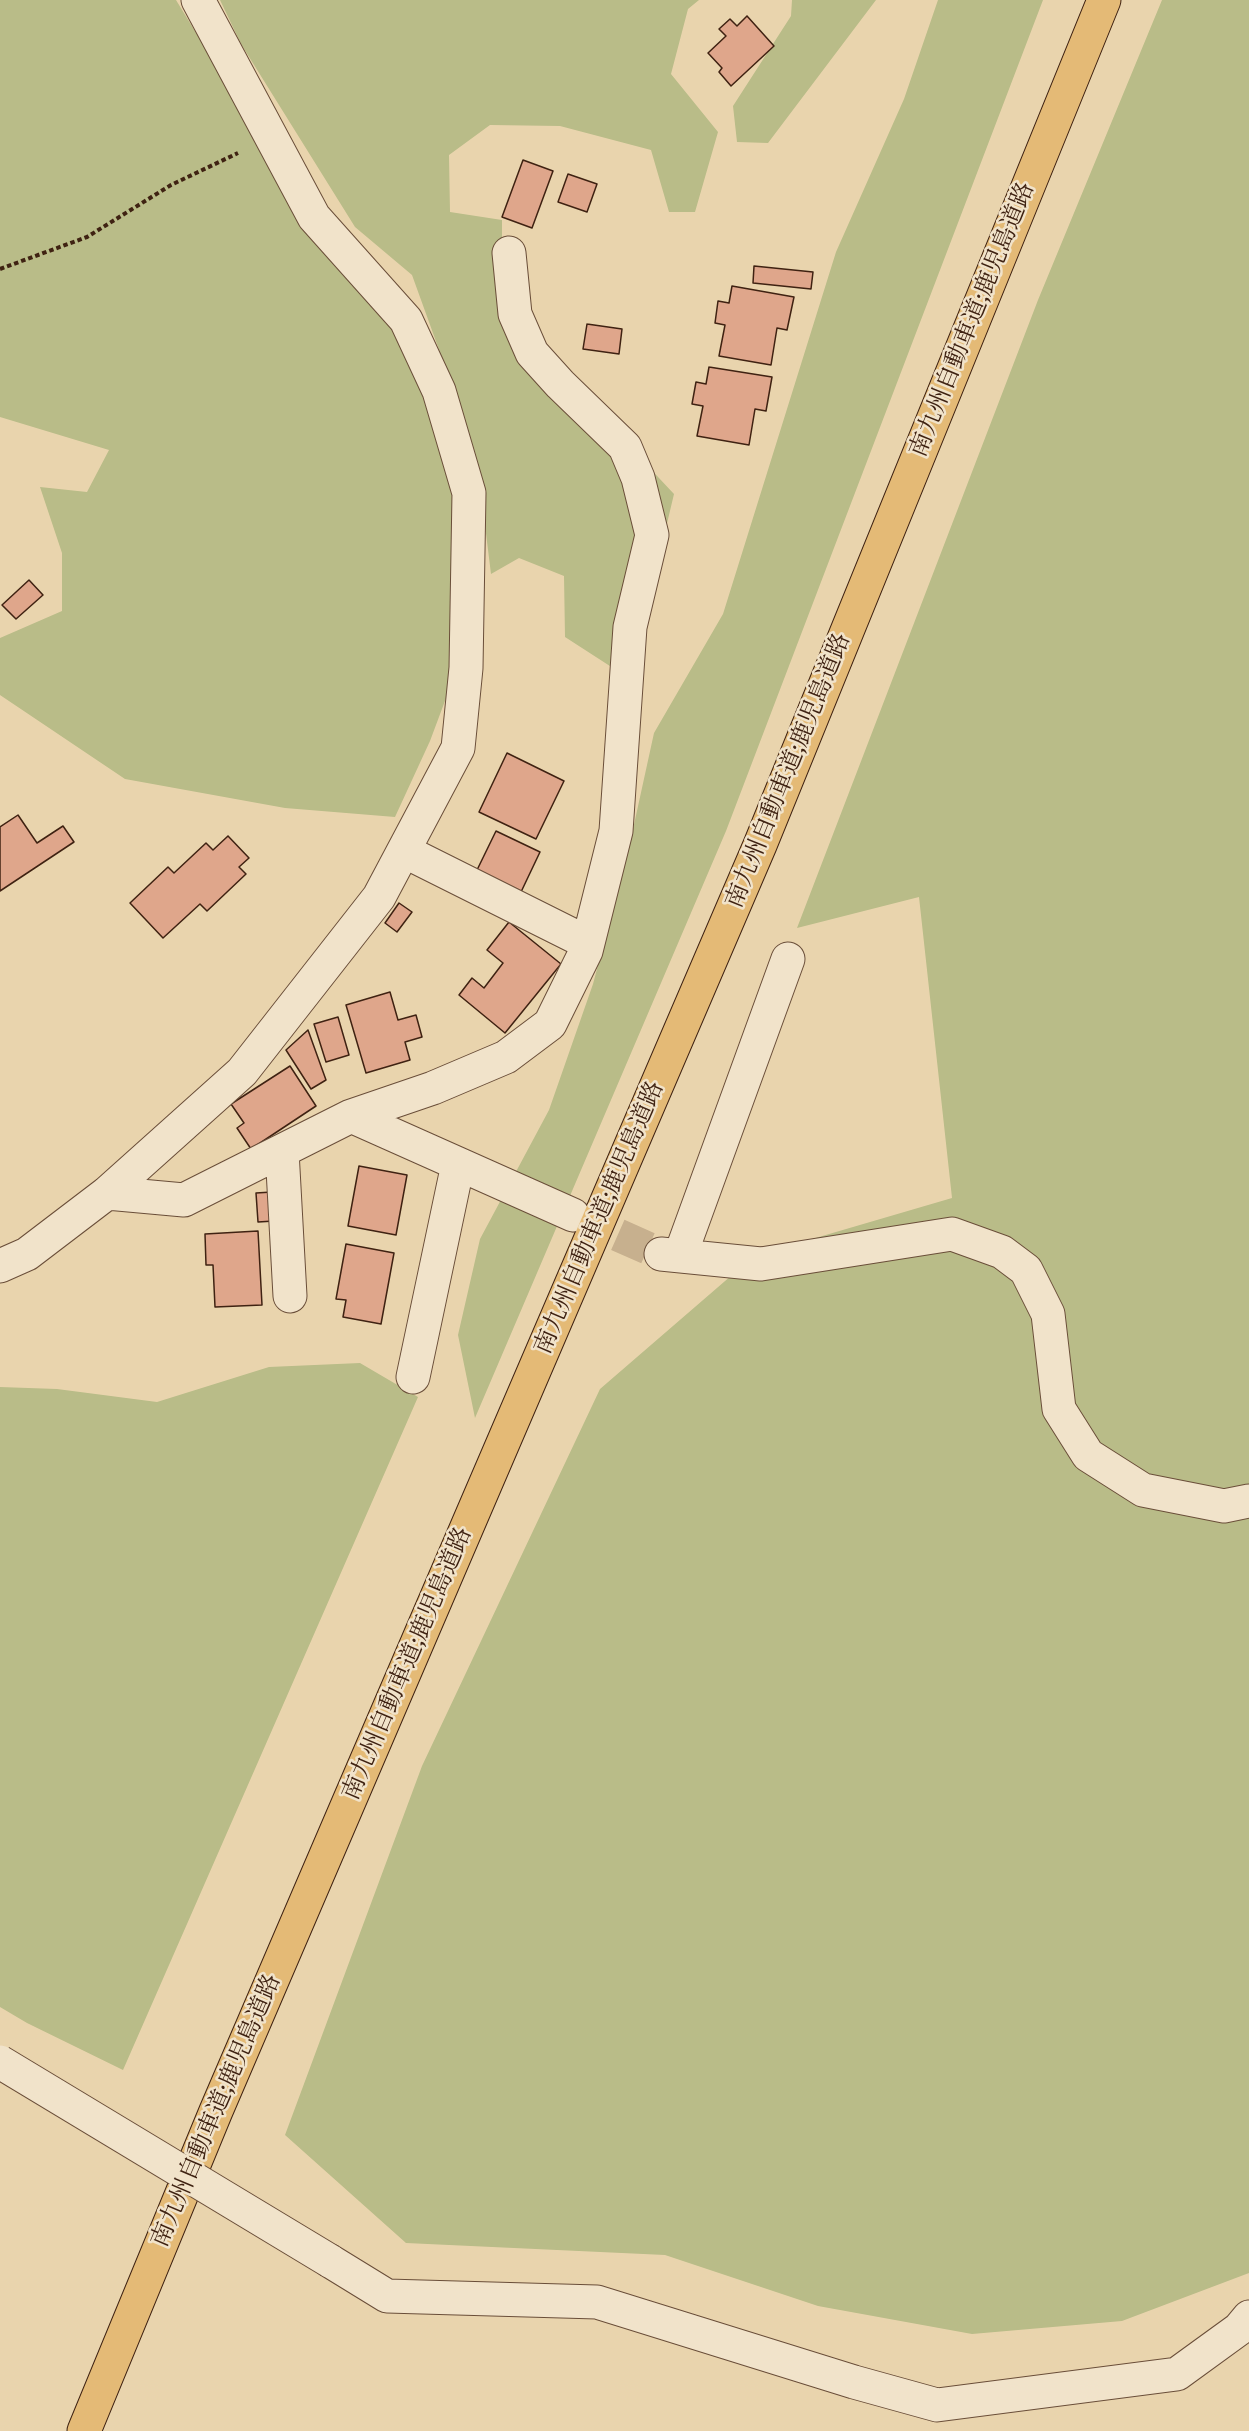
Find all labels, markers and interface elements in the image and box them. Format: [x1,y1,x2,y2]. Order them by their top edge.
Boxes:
street label: 南九州自動車道;鹿児島道路 [905,178,1041,462]
street label: 南九州自動車道;鹿児島道路 [721,629,857,913]
street label: 南九州自動車道;鹿児島道路 [529,1077,671,1359]
street label: 南九州自動車道;鹿児島道路 [337,1523,479,1805]
street label: 南九州自動車道;鹿児島道路 [146,1970,288,2252]

